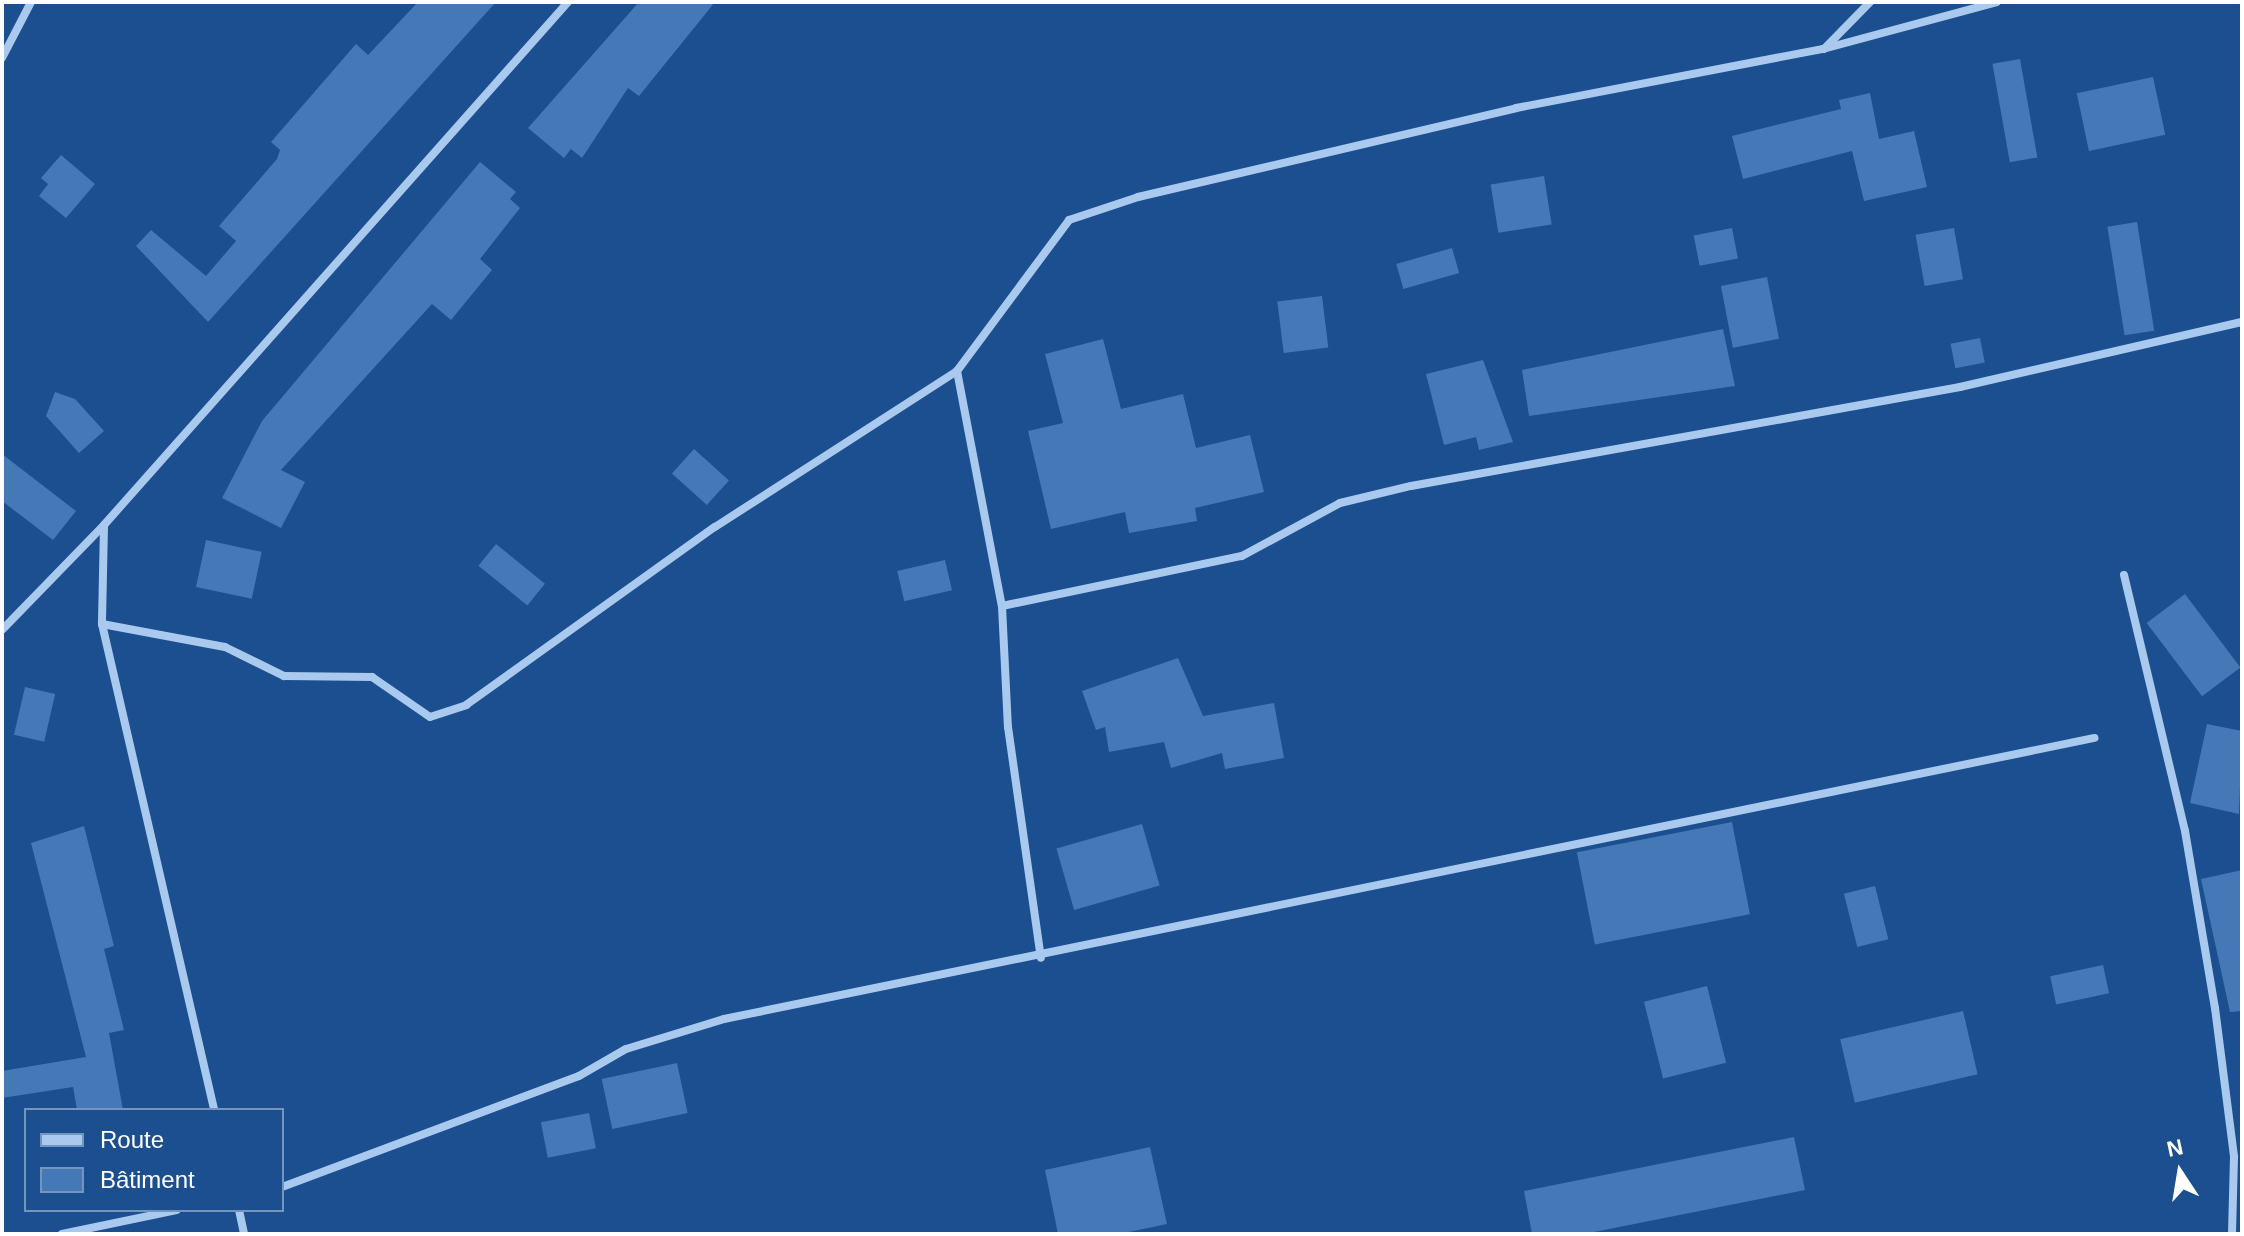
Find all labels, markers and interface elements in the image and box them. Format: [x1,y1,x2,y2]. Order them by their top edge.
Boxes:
legend [24,1108,284,1212]
text: Route [100,1126,164,1153]
north arrow [2140,1132,2220,1212]
text: N [2165,1134,2185,1162]
text: Bâtiment [100,1166,195,1193]

